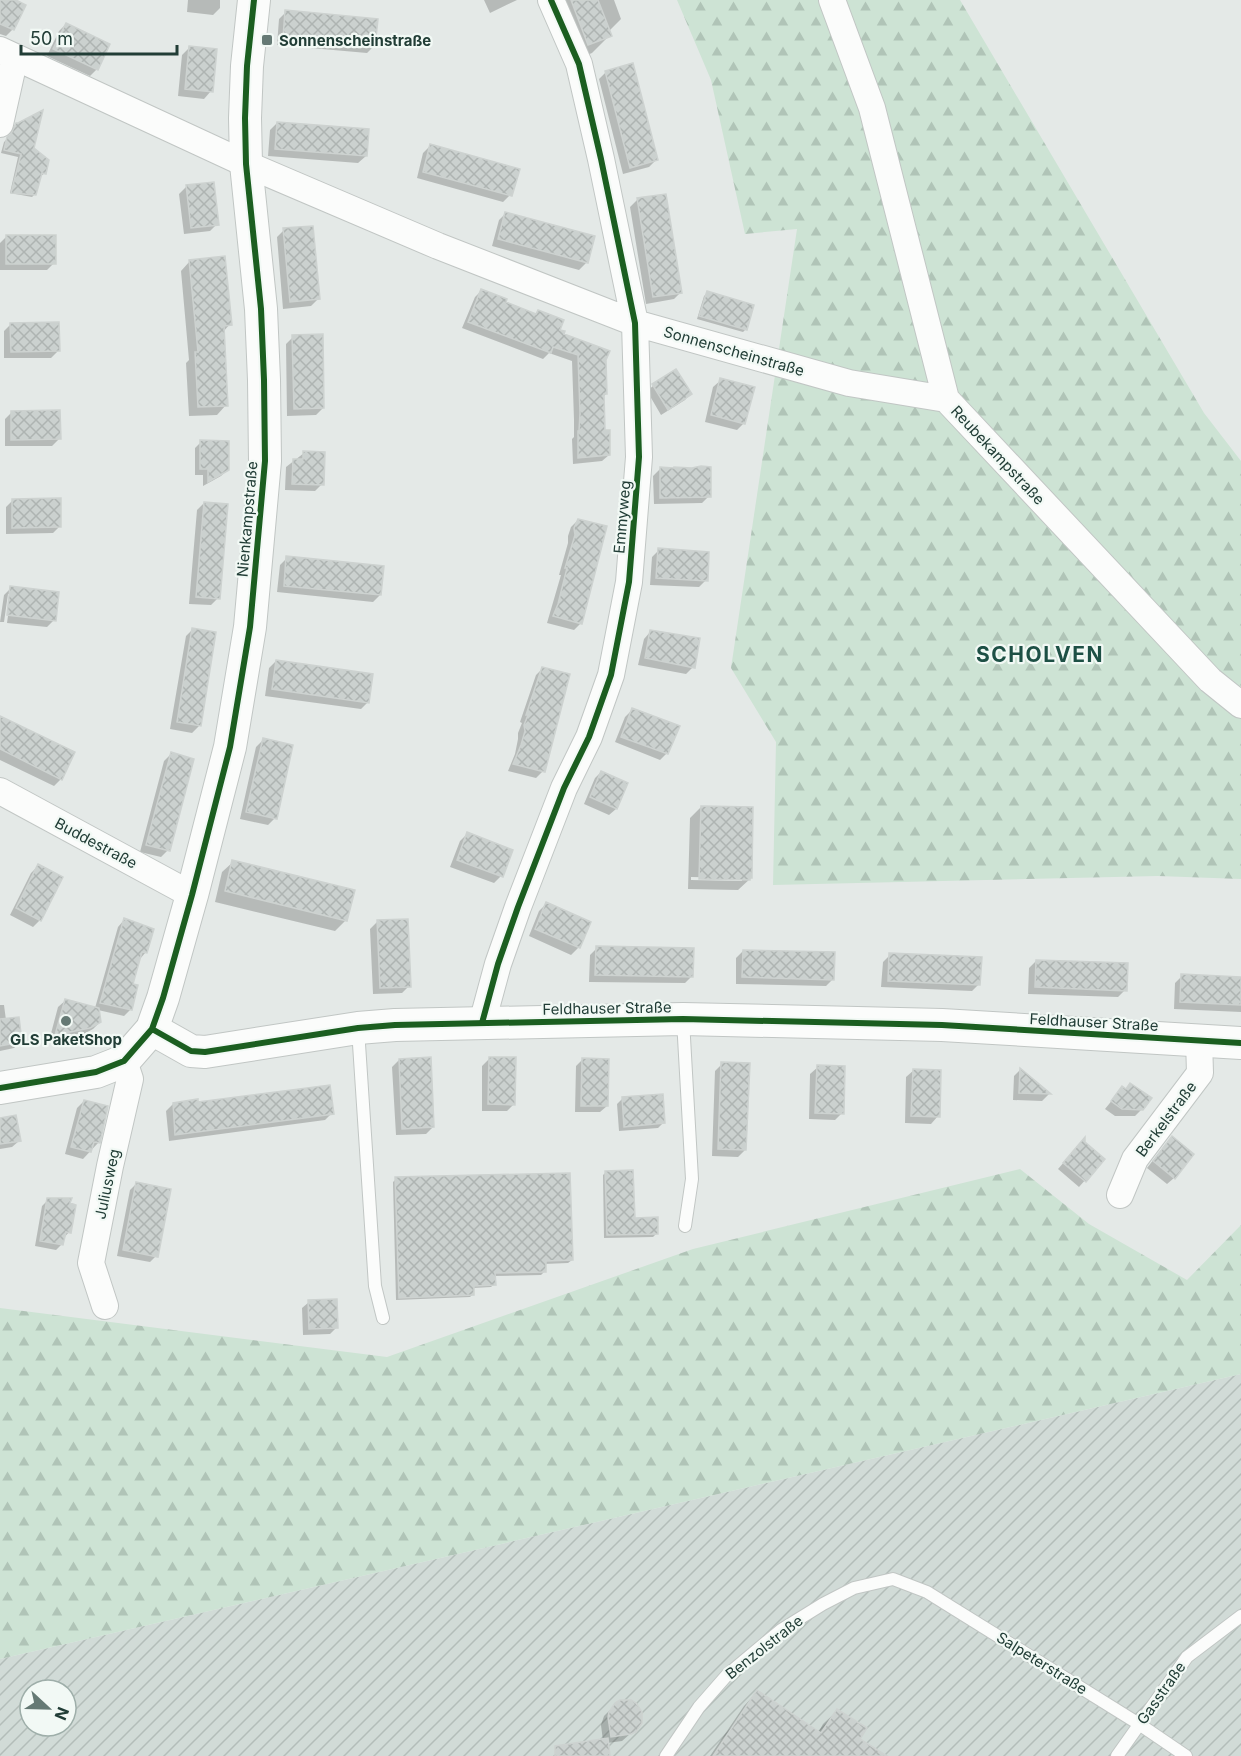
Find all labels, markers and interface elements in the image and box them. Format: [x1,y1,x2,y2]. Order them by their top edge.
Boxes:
scale bar [21,18,177,56]
text: 50 m [30,28,73,49]
place label: Sonnenscheinstraße [279,31,431,50]
marker: Sonnenscheinstraße [260,33,274,47]
street label: Sonnenscheinstraße [661,322,807,380]
street label: Reubekampstraße [947,401,1049,509]
street label: Nienkampstraße [232,460,262,578]
street label: Emmyweg [609,480,635,554]
district label: SCHOLVEN [976,642,1104,667]
street label: Buddestraße [52,813,140,873]
street label: Feldhauser Straße [542,997,672,1019]
street label: Feldhauser Straße [1029,1009,1159,1035]
marker: GLS PaketShop [59,1014,73,1028]
place label: GLS PaketShop [10,1030,122,1049]
street label: Berkelstraße [1131,1078,1201,1160]
street label: Juliusweg [90,1147,124,1221]
street label: Benzolstraße [722,1611,806,1683]
street label: Salpeterstraße [993,1627,1091,1699]
street label: Gasstraße [1132,1658,1190,1728]
north arrow [18,1678,78,1738]
text: N [50,1704,73,1723]

